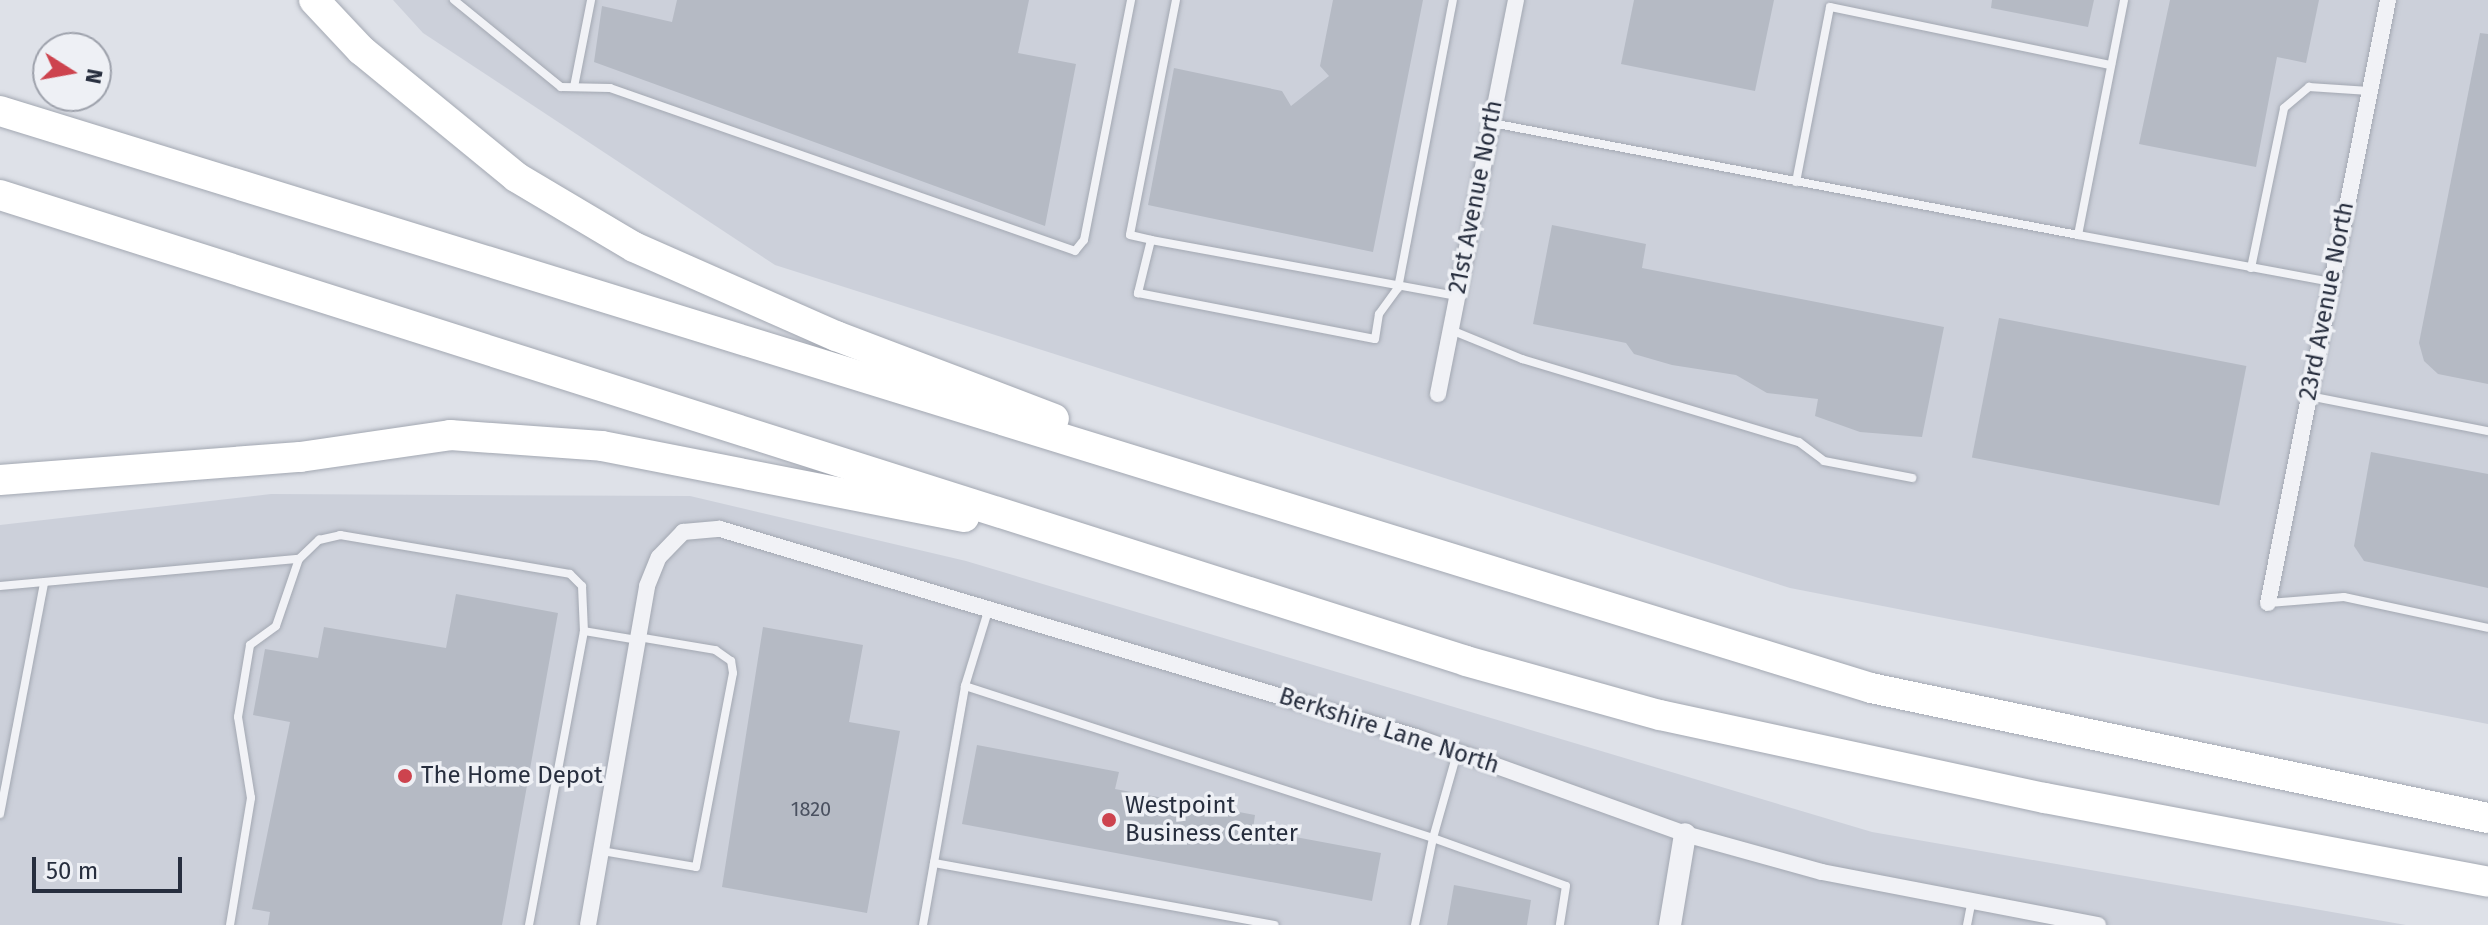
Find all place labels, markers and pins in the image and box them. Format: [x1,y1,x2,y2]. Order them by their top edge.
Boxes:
place label: The Home Depot [421,762,603,790]
marker: The Home Depot [396,767,414,785]
place label: Westpoint Business Center [1125,792,1298,848]
marker: Westpoint Business Center [1100,811,1118,829]

